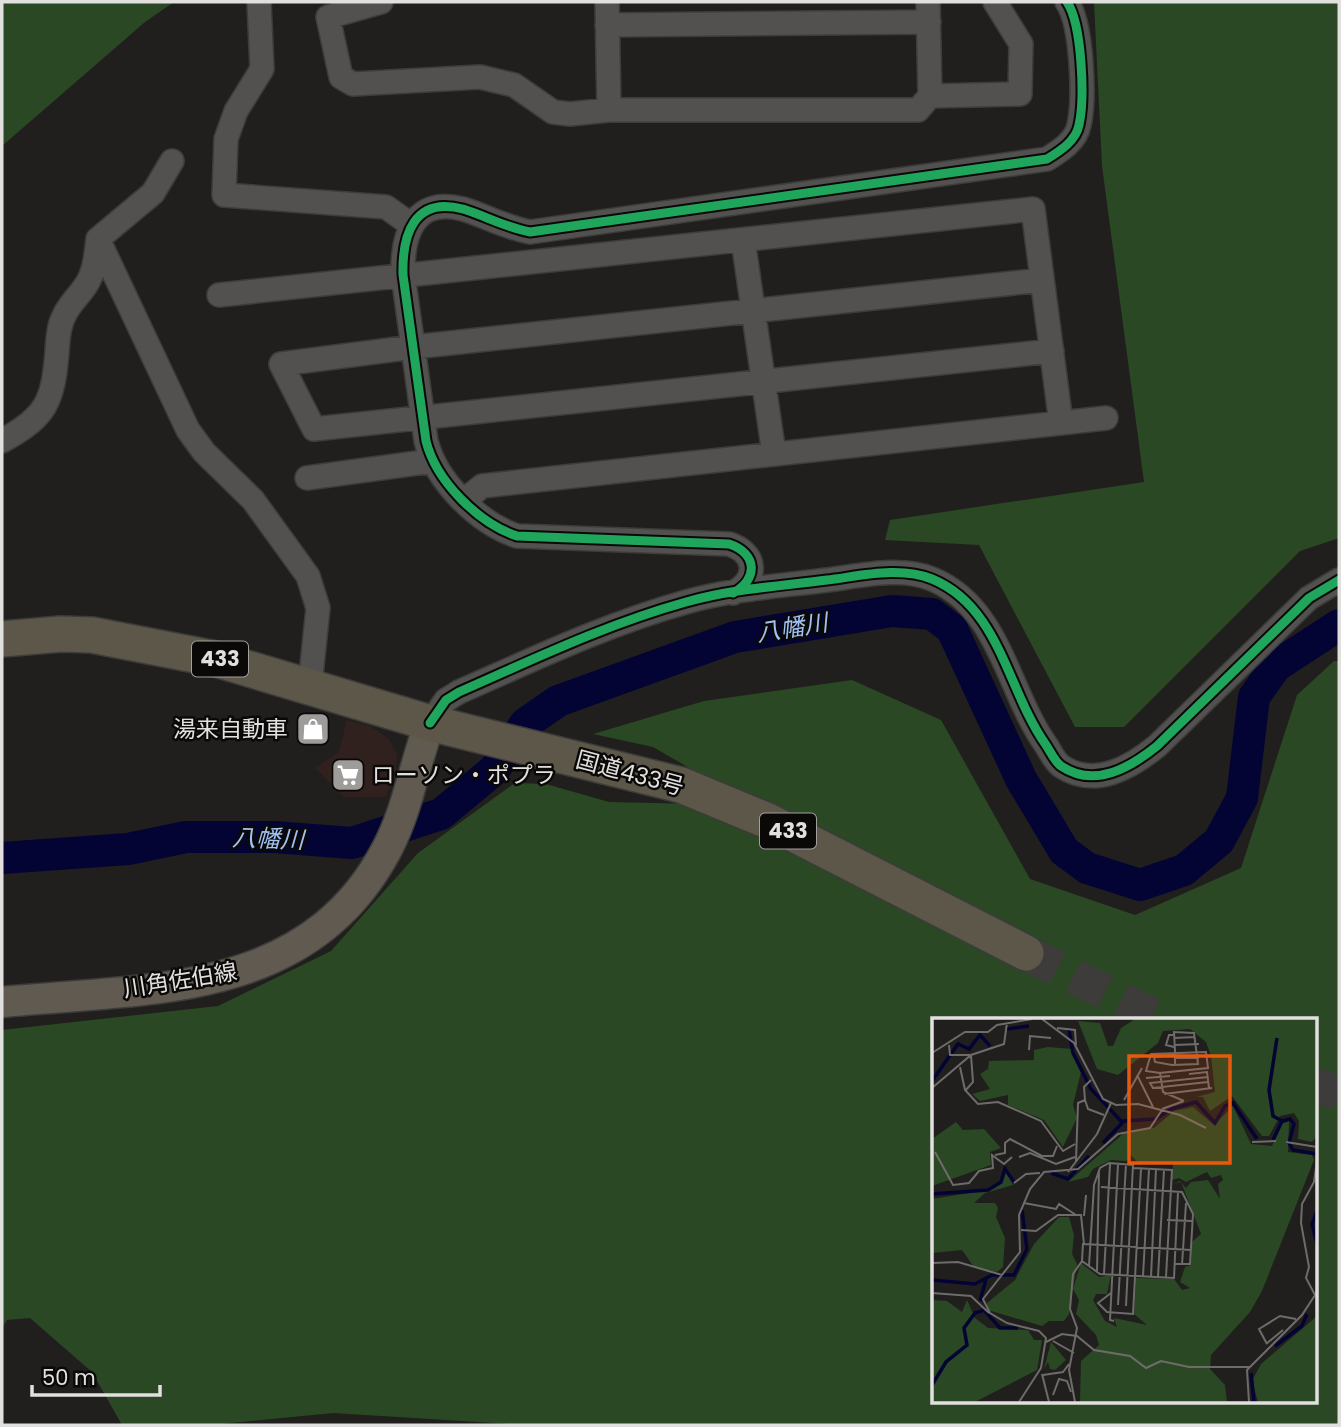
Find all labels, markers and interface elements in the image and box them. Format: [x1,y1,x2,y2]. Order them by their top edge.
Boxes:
water label: 八幡川 [754,605,833,649]
road number: 433 [192,642,248,676]
shop icon: 湯来自動車 [294,710,332,748]
place label: 湯来自動車 [173,713,288,745]
street label: 国道433号 [572,743,688,803]
supermarket icon: ローソン・ポプラ [329,756,367,794]
place label: ローソン・ポプラ [372,759,556,791]
road number: 433 [760,814,816,848]
water label: 八幡川 [231,821,308,856]
street label: 川角佐伯線 [121,955,239,1005]
inset map [932,1018,1316,1402]
scale bar [32,1354,159,1398]
text: 50 m [42,1363,96,1392]

